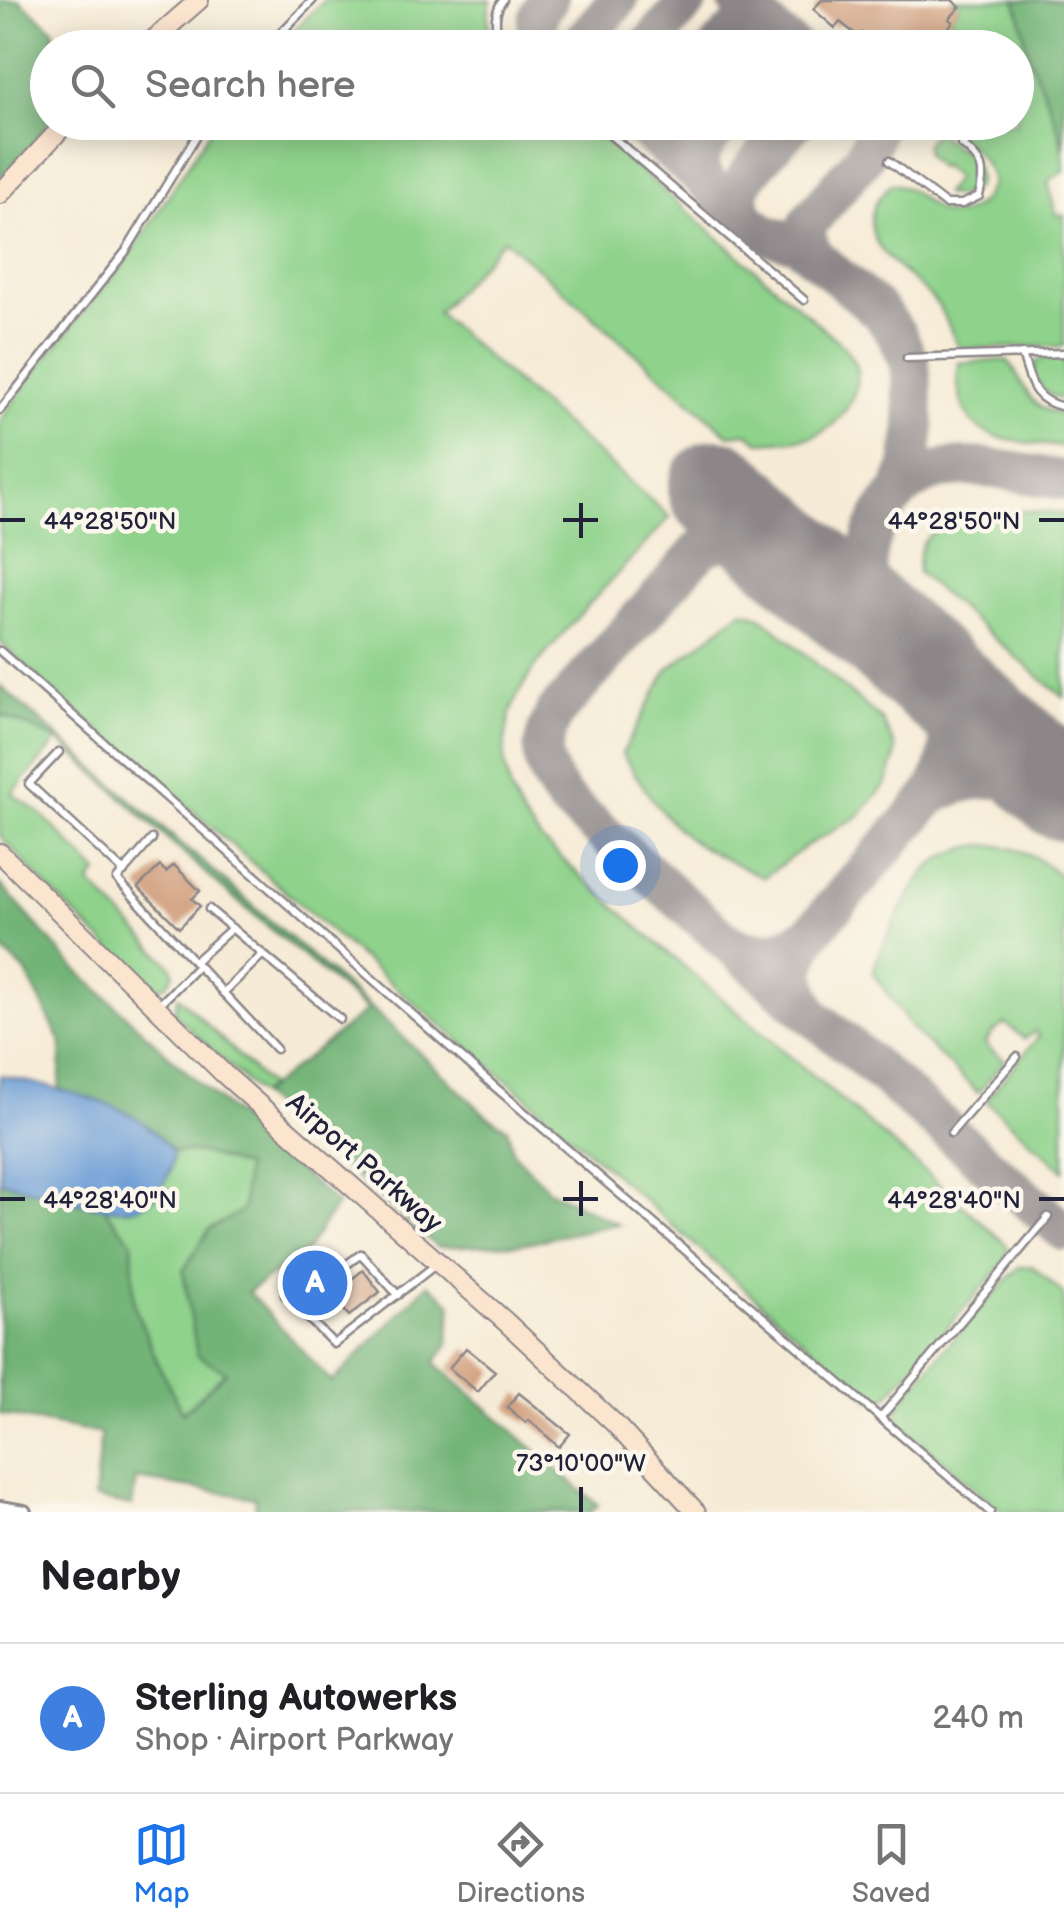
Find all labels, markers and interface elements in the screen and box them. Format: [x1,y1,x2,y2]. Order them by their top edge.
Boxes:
search box [30,30,1034,140]
icon: search [65,58,120,113]
text: Search here [145,63,356,108]
text: 44°28'50"N [43,506,177,537]
text: 44°28'50"N [887,506,1021,537]
your location [595,840,646,891]
street label: Airport Parkway [279,1086,449,1240]
text: 44°28'40"N [43,1185,177,1216]
text: 44°28'40"N [887,1185,1021,1216]
pin: A [282,1246,348,1320]
text: 73°10'00"W [516,1448,646,1479]
text: Nearby [40,1552,180,1603]
text: Sterling Autowerks [135,1676,457,1721]
text: A [63,1699,82,1738]
text: 240 m [932,1699,1024,1738]
text: Shop · Airport Parkway [135,1721,453,1760]
tab: Map [133,1817,190,1910]
tab: Directions [456,1817,585,1910]
tab: Saved [852,1817,931,1910]

